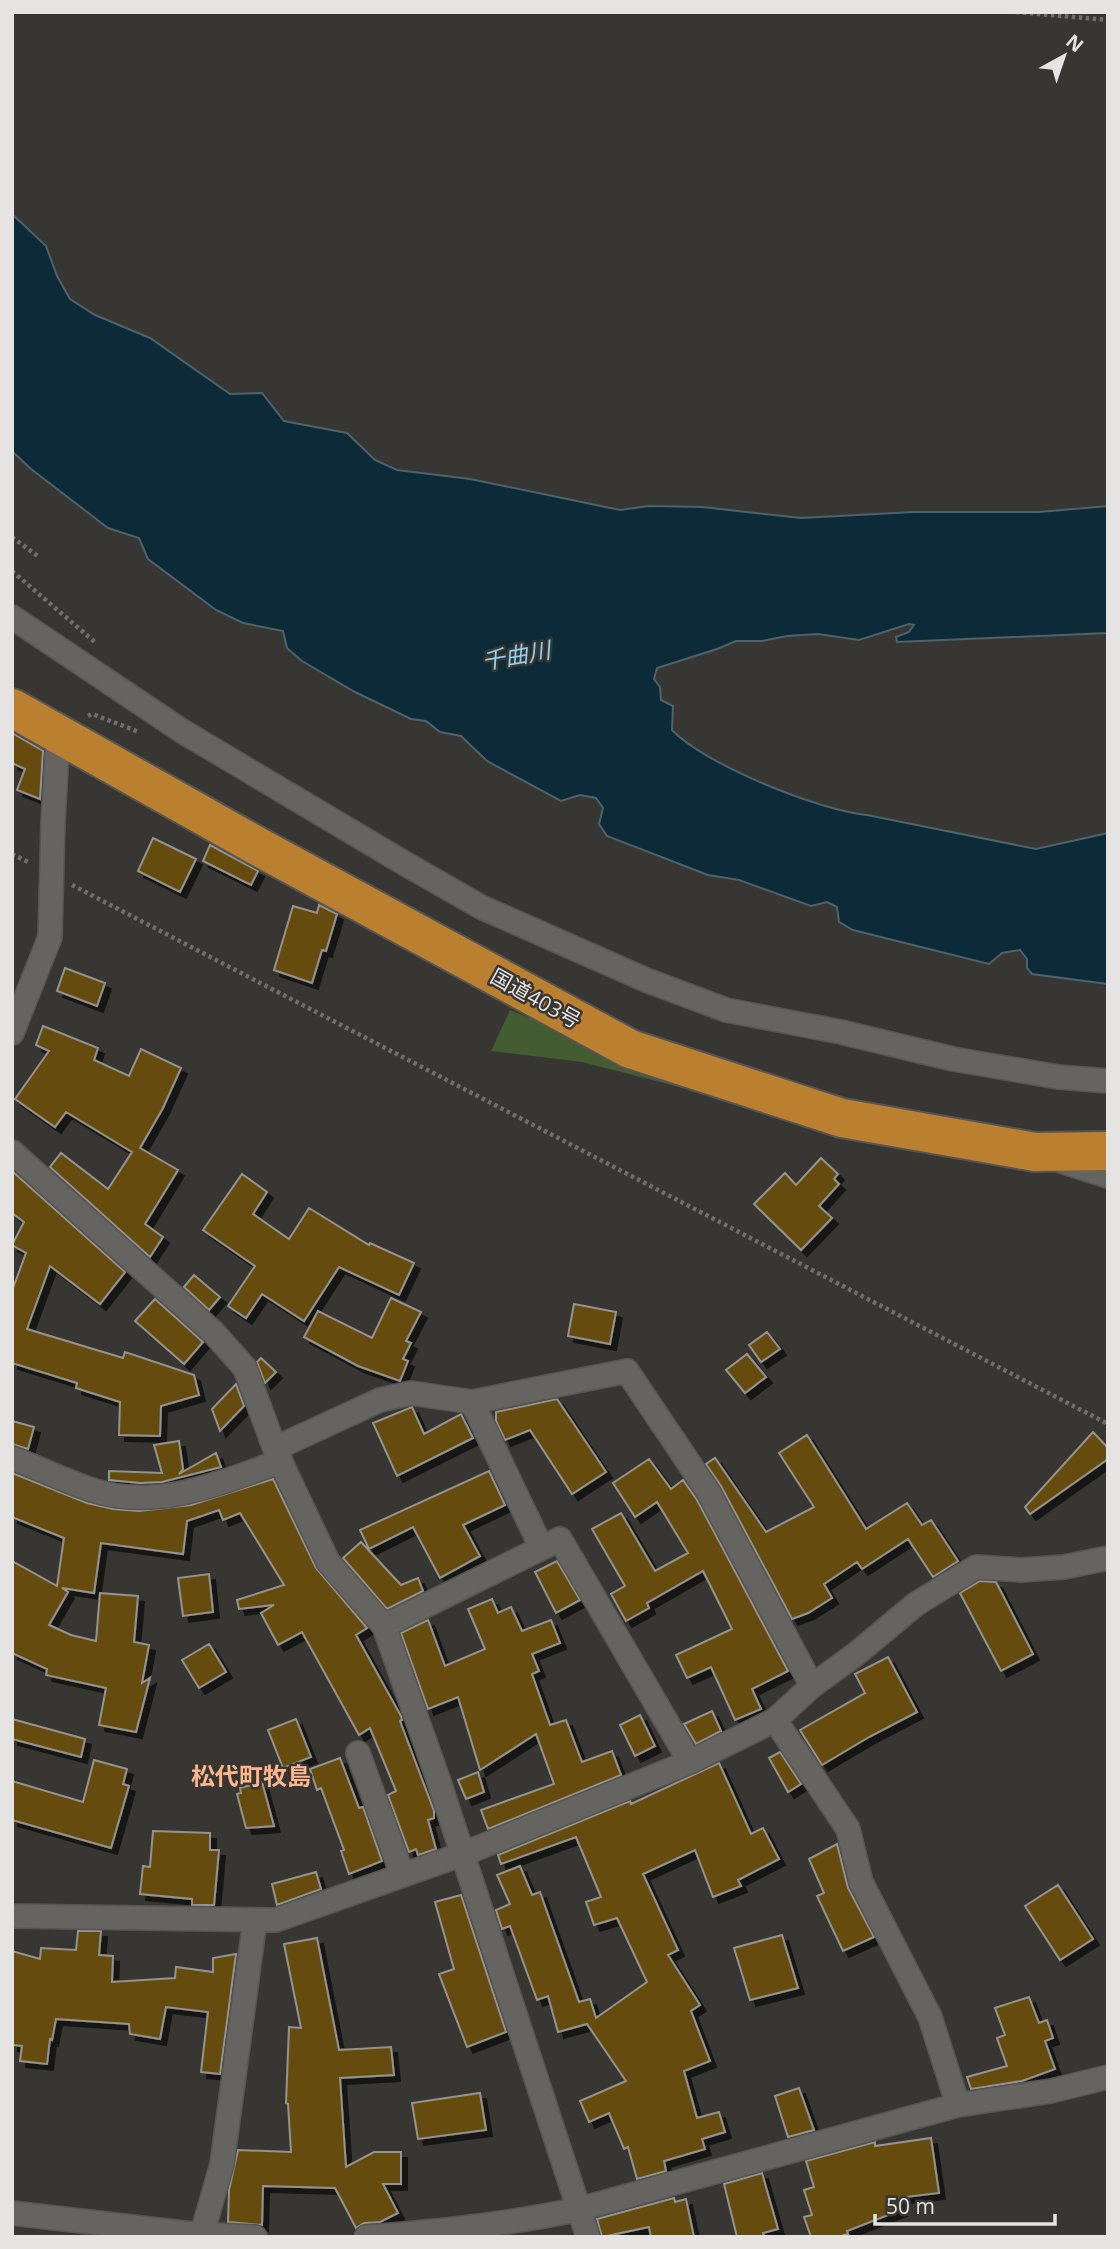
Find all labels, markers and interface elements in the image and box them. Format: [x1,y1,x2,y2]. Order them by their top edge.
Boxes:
north arrow [1029,21,1099,91]
text: N [1061,28,1089,58]
water label: 千曲川 [479,633,556,677]
street label: 国道403号 [486,962,586,1034]
district label: 松代町牧島 [191,1759,311,1792]
scale bar [875,2182,1055,2226]
text: 50 m [886,2192,935,2220]

